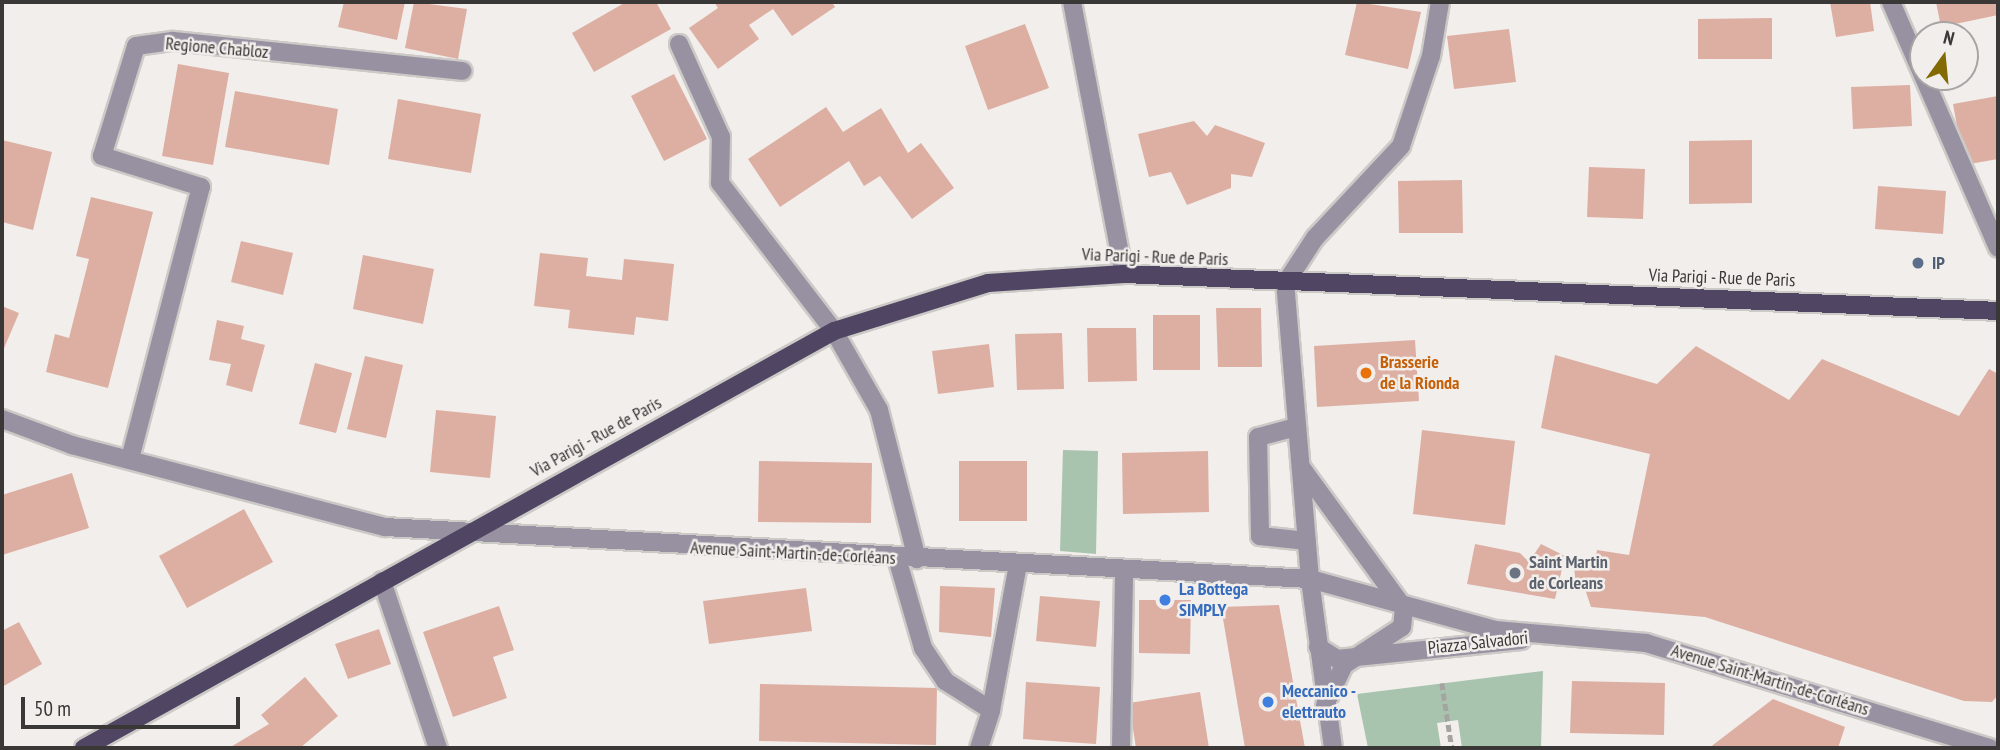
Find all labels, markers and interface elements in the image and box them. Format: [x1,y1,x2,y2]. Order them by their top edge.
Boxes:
north arrow [1909,21,1979,91]
text: N [1941,25,1957,51]
street label: Regione Chabloz [165,33,269,63]
street label: Via Parigi - Rue de Paris [1081,244,1229,270]
place label: IP [1932,252,1945,274]
marker: IP [1910,255,1926,271]
street label: Via Parigi - Rue de Paris [1648,265,1796,291]
place label: Brasserie de la Rionda [1380,352,1460,394]
marker: Brasserie de la Rionda [1358,365,1374,381]
street label: Via Parigi - Rue de Paris [526,392,666,482]
street label: Avenue Saint-Martin-de-Corléans [690,537,896,569]
place label: Saint Martin de Corleans [1529,552,1608,594]
marker: Saint Martin de Corleans [1507,565,1523,581]
place label: La Bottega SIMPLY [1179,579,1248,622]
marker: La Bottega SIMPLY [1157,592,1173,608]
street label: Piazza Salvadori [1427,627,1529,659]
street label: Avenue Saint-Martin-de-Corléans [1669,640,1871,720]
place label: Meccanico - elettrauto [1282,681,1357,724]
scale bar [24,684,243,728]
marker: Meccanico - elettrauto [1260,694,1276,710]
text: 50 m [34,695,71,722]

